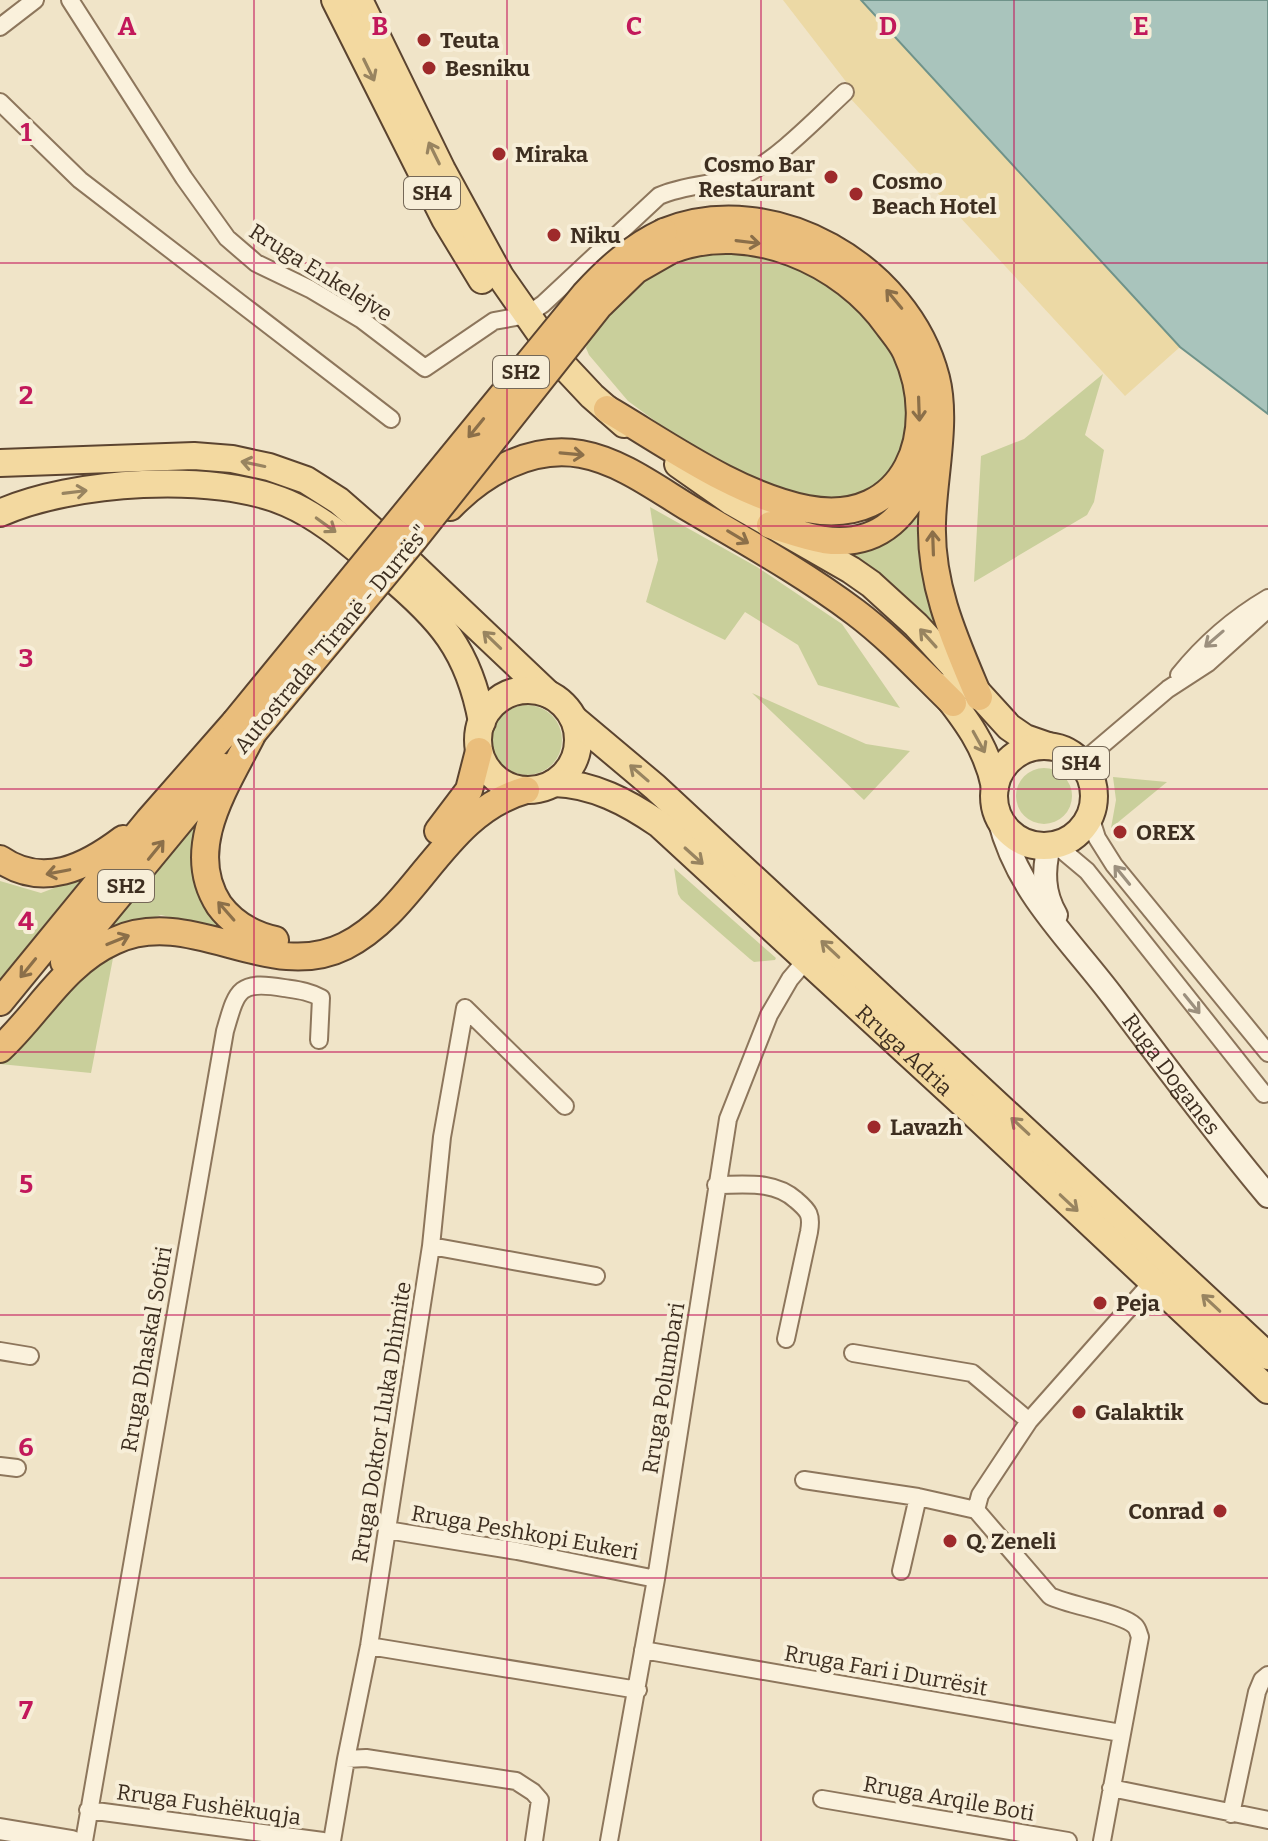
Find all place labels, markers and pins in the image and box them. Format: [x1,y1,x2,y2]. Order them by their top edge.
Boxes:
place label: Teuta [440,27,500,54]
marker: Teuta [415,31,433,49]
place label: Besniku [445,55,530,82]
marker: Besniku [420,59,438,77]
place label: Miraka [515,141,589,168]
marker: Miraka [490,145,508,163]
place label: Cosmo Bar Restaurant [698,151,816,203]
marker: Cosmo Bar Restaurant [822,168,840,186]
place label: Cosmo Beach Hotel [872,168,997,220]
marker: Cosmo Beach Hotel [847,185,865,203]
place label: Niku [570,222,621,249]
marker: Niku [545,226,563,244]
place label: OREX [1136,819,1195,846]
marker: OREX [1111,823,1129,841]
place label: Lavazh [890,1114,963,1141]
marker: Lavazh [865,1118,883,1136]
place label: Peja [1116,1290,1161,1317]
marker: Peja [1091,1294,1109,1312]
place label: Galaktik [1095,1399,1184,1426]
marker: Galaktik [1070,1403,1088,1421]
place label: Conrad [1128,1498,1204,1525]
marker: Conrad [1211,1502,1229,1520]
place label: Q. Zeneli [966,1528,1056,1555]
marker: Q. Zeneli [941,1532,959,1550]

